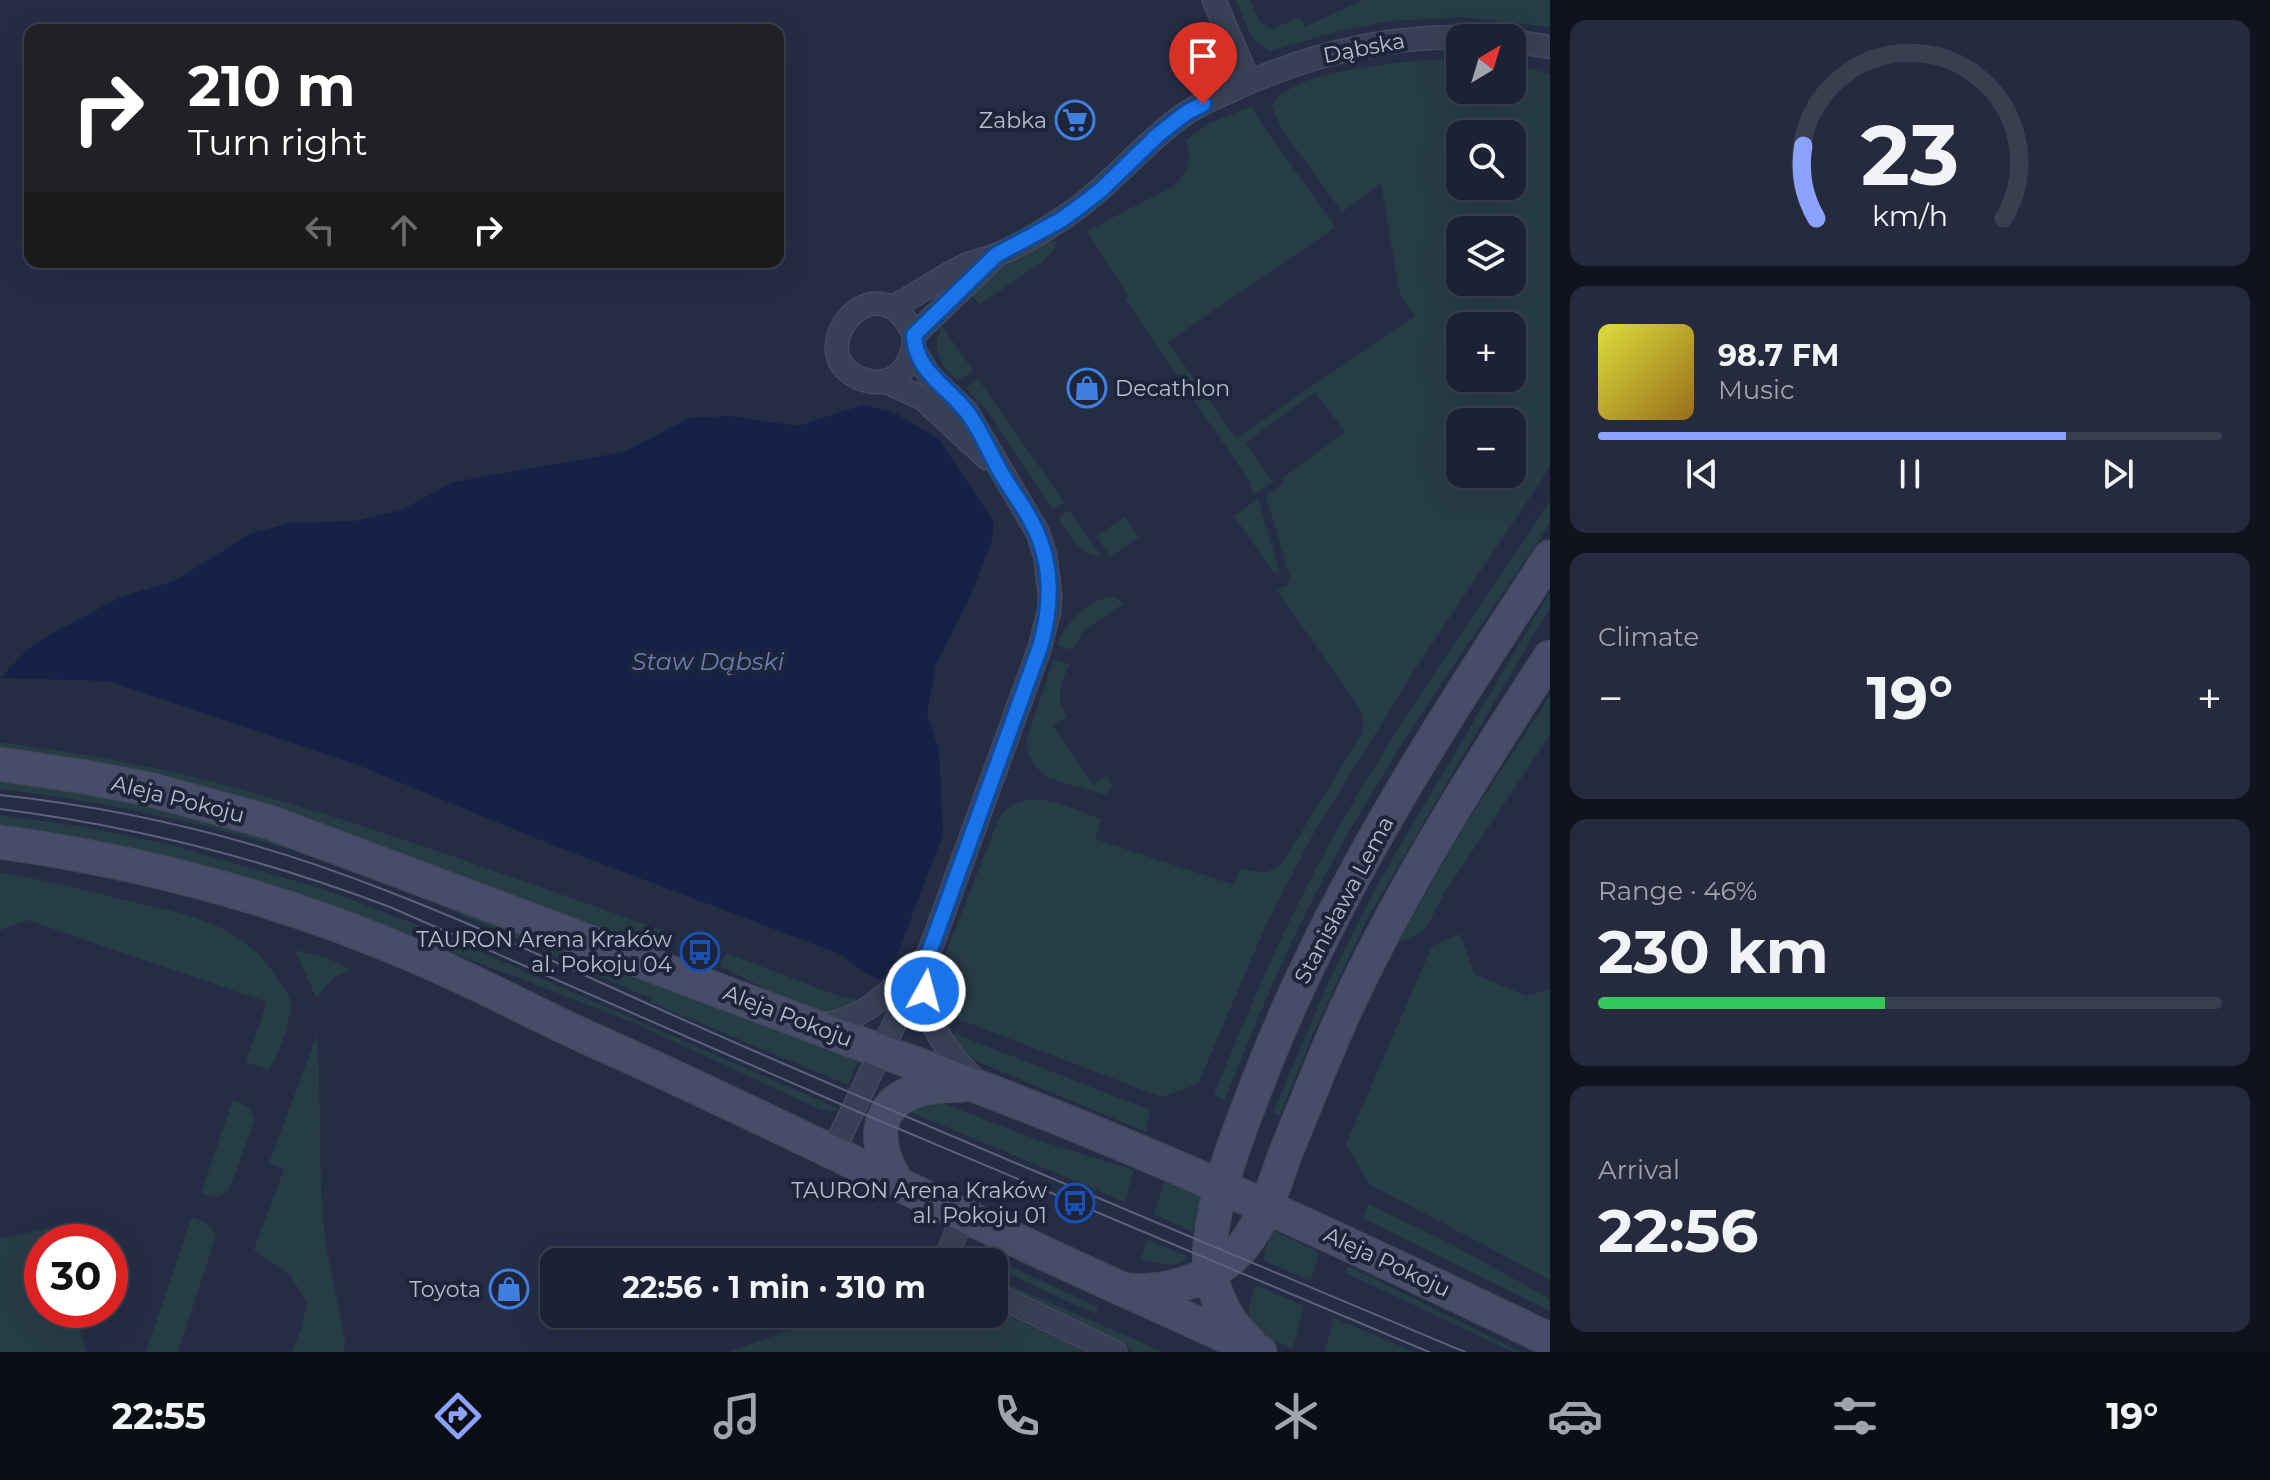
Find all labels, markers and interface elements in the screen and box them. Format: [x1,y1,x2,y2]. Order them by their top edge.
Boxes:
pin [1169,22,1237,104]
north arrow [1446,24,1526,104]
map controls [1446,24,1526,488]
street label: Dąbska [1321,27,1407,69]
icon: arrive [1181,34,1225,78]
text: 210 m [188,52,356,120]
icon: right [56,56,160,160]
supermarket icon: Zabka [1054,99,1096,141]
text: 23 [1861,104,1959,206]
place label: Zabka [979,107,1047,134]
text: Turn right [188,120,368,164]
button: search [1446,120,1526,200]
text: km/h [1872,198,1948,233]
icon: left [298,208,342,252]
icon: ahead [382,208,426,252]
icon: right [466,208,510,252]
button: layers [1446,216,1526,296]
button: + [1446,312,1526,392]
text: 98.7 FM [1718,337,1840,374]
shop icon: Decathlon [1066,367,1108,409]
text: Music [1718,374,1795,406]
place label: Decathlon [1115,375,1230,402]
button: − [1446,408,1526,488]
icon: previous [1680,452,1724,496]
icon: pause [1888,452,1932,496]
icon: next [2096,452,2140,496]
text: Climate [1598,621,1699,653]
water label: Staw Dąbski [632,647,785,676]
text: 19° [1867,661,1953,734]
text: − [1598,671,1623,725]
text: + [2197,671,2222,725]
street label: Aleja Pokoju [109,769,247,829]
street label: Stanisława Lema [1289,812,1399,988]
text: Range · 46% [1598,875,1757,907]
text: 230 km [1598,915,1829,988]
place label: TAURON Arena Kraków al. Pokoju 04 [416,926,673,978]
bus stop icon: TAURON Arena Kraków al. Pokoju 04 [679,931,721,973]
position arrow [883,949,967,1033]
street label: Aleja Pokoju [720,979,856,1053]
text: Arrival [1598,1154,1680,1186]
place label: TAURON Arena Kraków al. Pokoju 01 [791,1177,1048,1229]
bus stop icon: TAURON Arena Kraków al. Pokoju 01 [1054,1182,1096,1224]
text: 22:56 [1598,1194,1758,1267]
street label: Aleja Pokoju [1320,1221,1454,1303]
speed limit sign: 30 [24,1224,128,1328]
shop icon: Toyota [488,1268,530,1310]
text: 22:56 · 1 min · 310 m [622,1269,926,1306]
place label: Toyota [409,1276,481,1303]
icon: directions [430,1388,486,1444]
icon: music [709,1388,765,1444]
icon: phone [989,1388,1045,1444]
icon: climate [1268,1388,1324,1444]
icon: car [1547,1388,1603,1444]
icon: filters [1827,1388,1883,1444]
text: 22:55 [112,1394,206,1438]
text: 19° [2106,1394,2158,1438]

